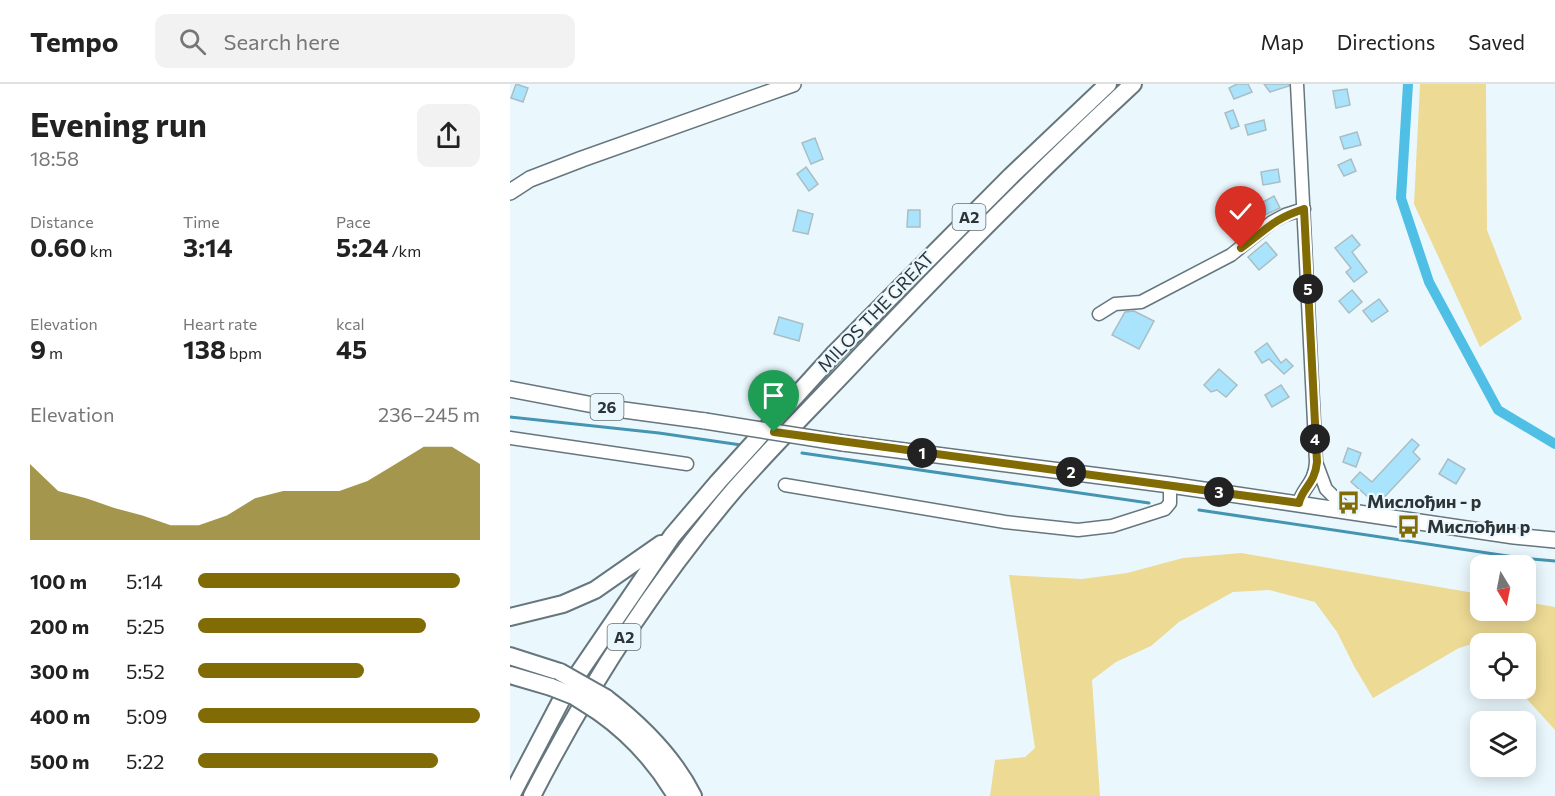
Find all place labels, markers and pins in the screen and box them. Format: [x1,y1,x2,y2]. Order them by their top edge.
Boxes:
pin [1215,186,1266,248]
pin: 5 [1293,274,1323,304]
pin [748,370,799,432]
pin: 4 [1300,424,1330,454]
pin: 1 [907,438,937,468]
pin: 2 [1056,457,1086,487]
pin: 3 [1204,477,1234,507]
bus stop icon: Мислођин - р [1336,489,1362,515]
place label: Мислођин - р [1367,490,1481,512]
bus stop icon: Мислођин р [1396,514,1422,540]
place label: Мислођин р [1427,515,1530,537]

